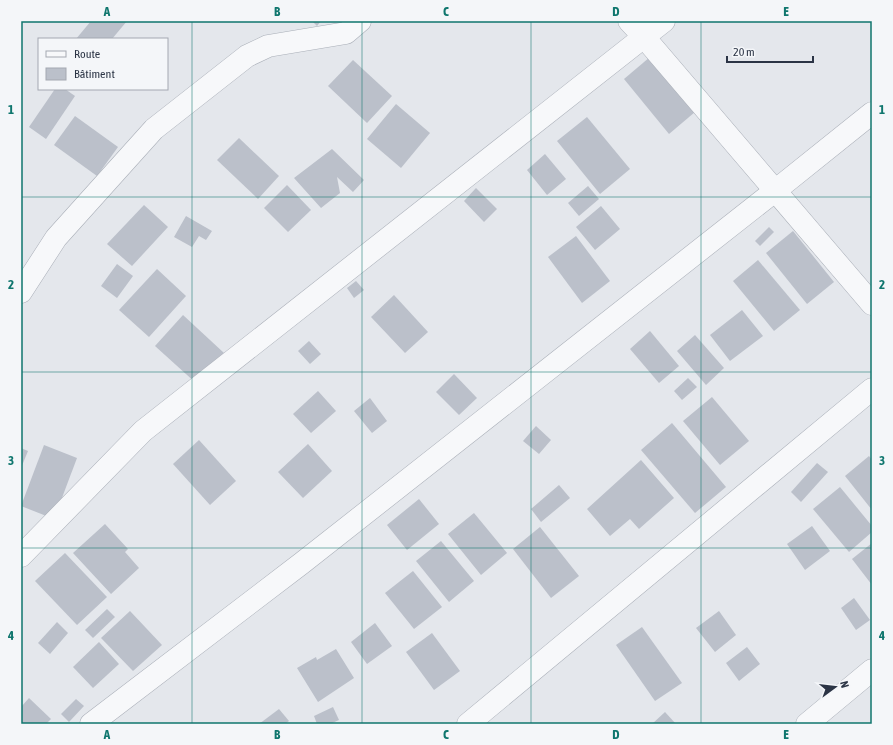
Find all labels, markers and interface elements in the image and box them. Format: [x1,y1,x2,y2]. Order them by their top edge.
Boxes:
text: A [103,4,111,19]
text: B [274,4,281,19]
text: C [443,4,449,19]
text: D [612,4,620,19]
text: E [783,4,789,19]
legend [38,38,168,90]
scale bar [727,38,813,64]
text: 20 m [733,45,755,59]
text: Route [74,47,100,61]
text: Bâtiment [74,67,115,81]
text: 1 [8,102,14,117]
text: 1 [879,102,885,117]
text: 2 [8,277,14,292]
text: 2 [879,277,885,292]
text: 3 [8,453,14,468]
text: 3 [879,453,885,468]
text: 4 [7,628,14,643]
text: 4 [878,628,885,643]
north arrow [815,667,855,707]
text: N [838,680,851,689]
text: A [103,727,111,742]
text: B [274,727,281,742]
text: C [443,727,449,742]
text: D [612,727,620,742]
text: E [783,727,789,742]

